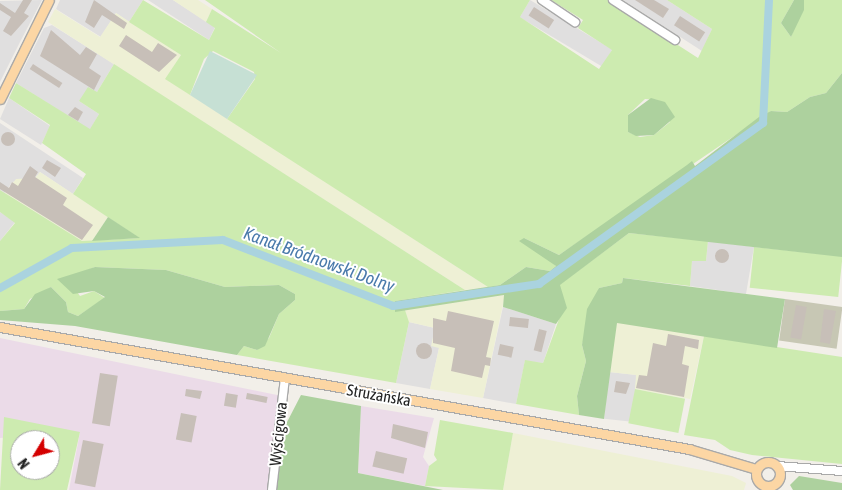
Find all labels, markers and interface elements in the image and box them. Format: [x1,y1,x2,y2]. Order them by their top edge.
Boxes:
water label: Kanał Bródnowski Dolny [241,223,397,297]
street label: Strużańska [345,380,413,410]
street label: Wyścigowa [265,401,291,467]
north arrow [10,430,60,480]
text: N [15,455,33,472]

